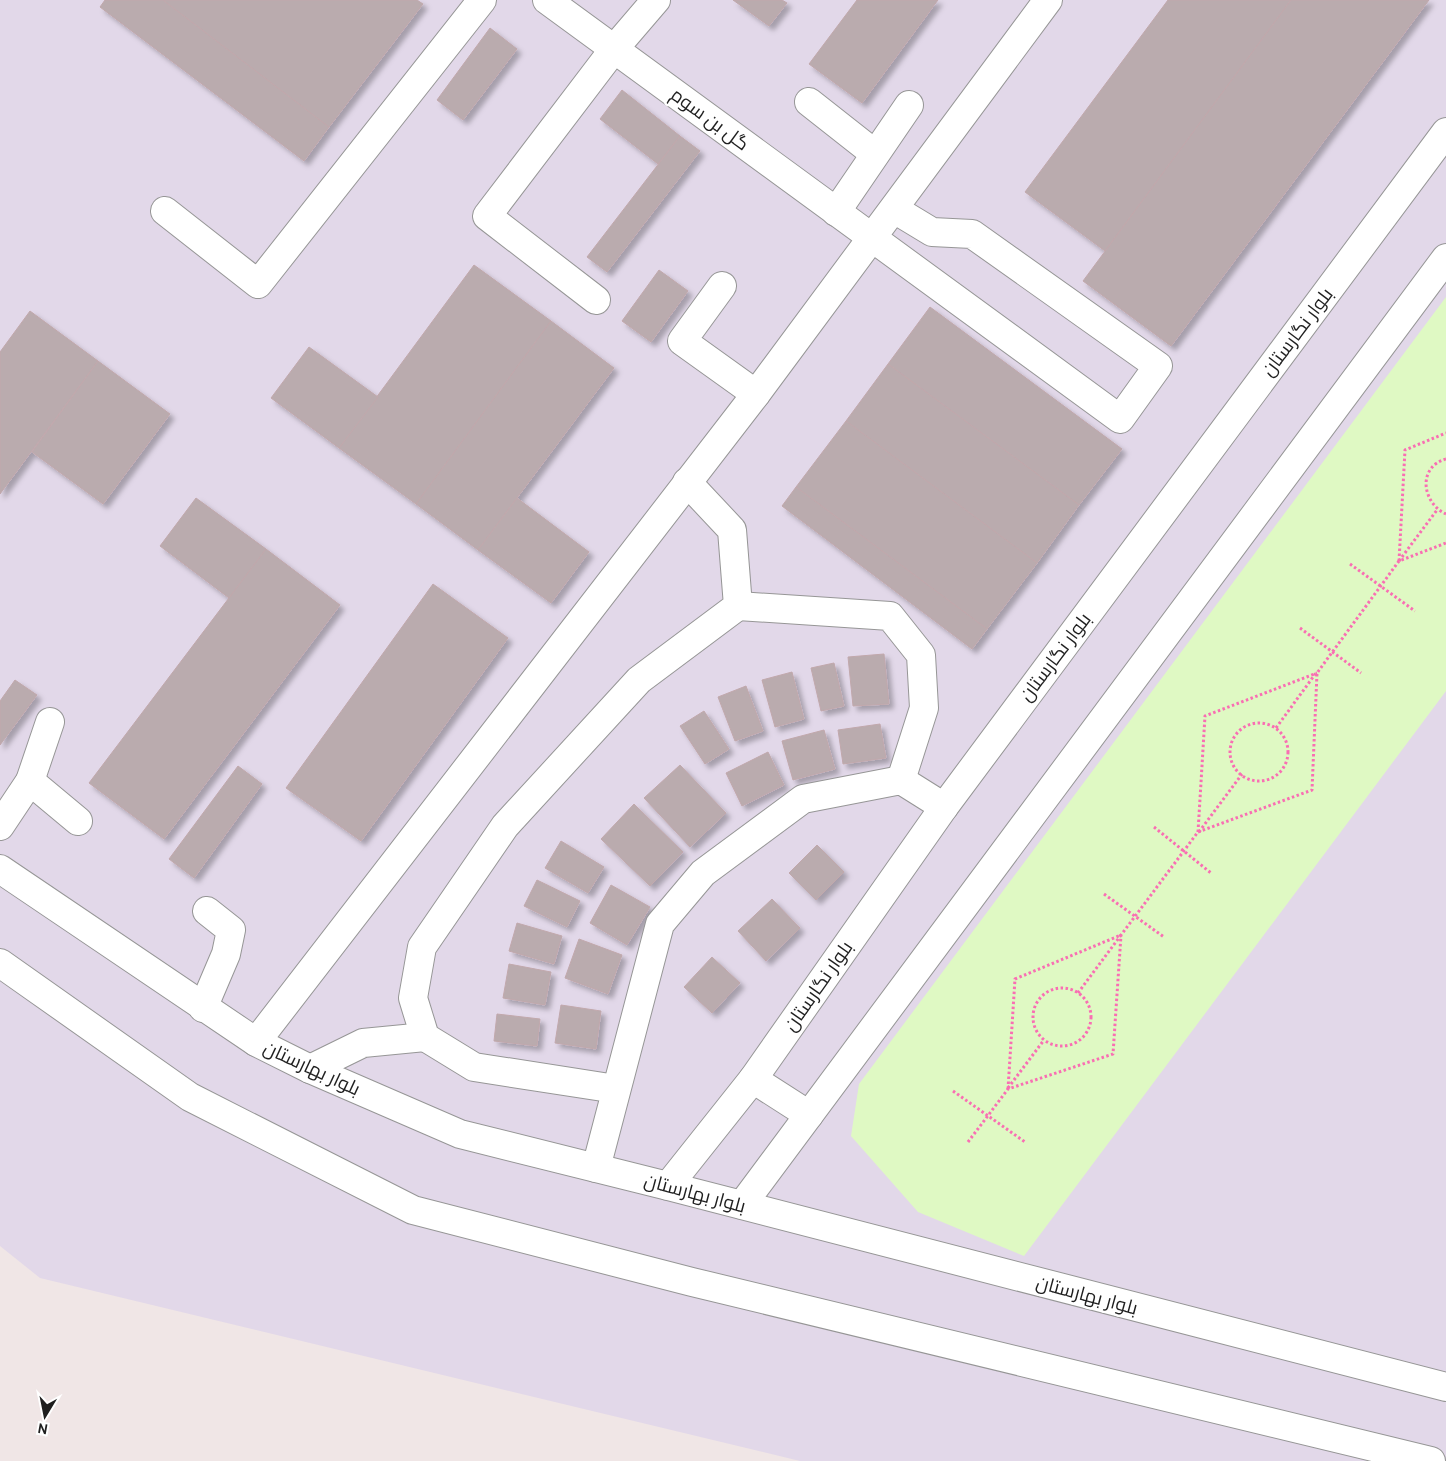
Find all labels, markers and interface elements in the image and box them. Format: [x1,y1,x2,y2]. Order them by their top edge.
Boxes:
street label: گل بن سوم [665,83,754,157]
street label: بلوار نگارستان [1256,283,1338,381]
street label: بلوار نگارستان [1014,608,1096,706]
street label: بلوار نگارستان [778,936,858,1036]
street label: بلوار بهارستان [260,1036,364,1100]
street label: بلوار بهارستان [642,1168,748,1218]
street label: بلوار بهارستان [1034,1270,1140,1320]
north arrow [20,1391,70,1441]
text: N [36,1419,49,1439]

